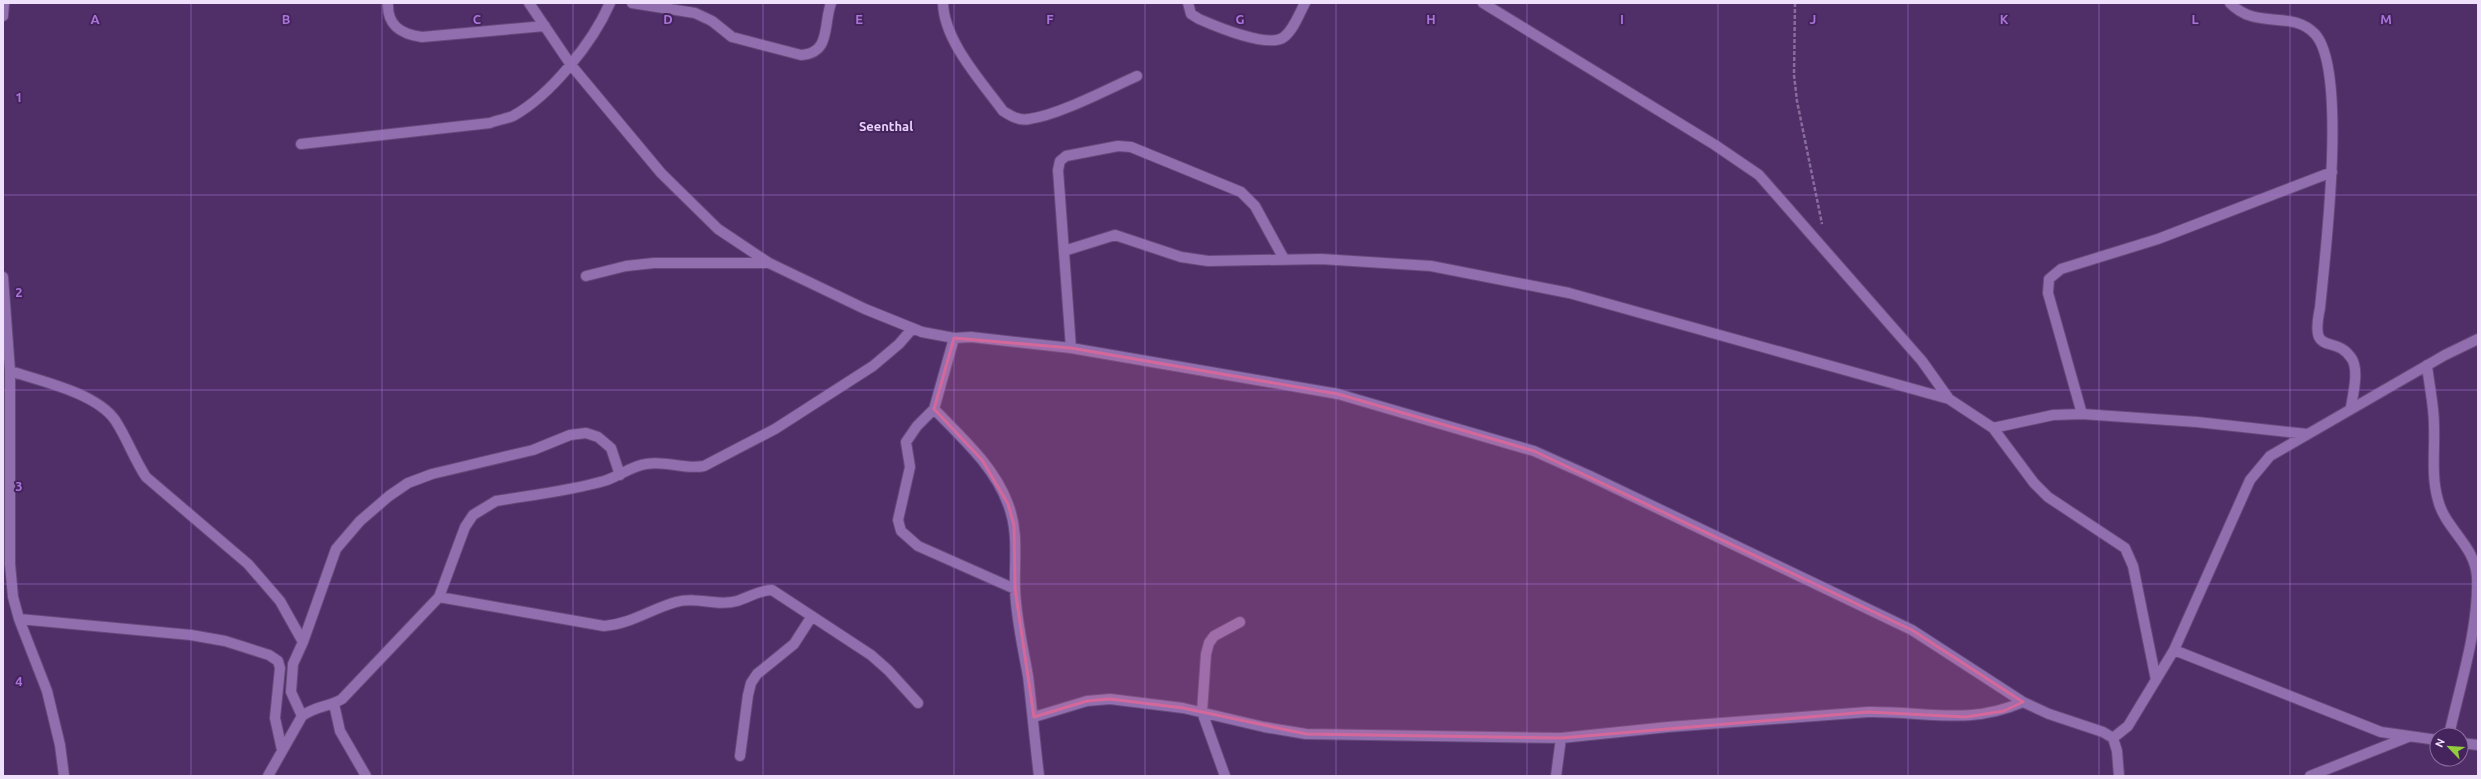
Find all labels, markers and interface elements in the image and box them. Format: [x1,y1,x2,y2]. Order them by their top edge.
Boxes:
text: A [90,12,100,26]
text: B [282,12,291,26]
text: C [473,12,482,26]
text: D [663,12,673,26]
text: E [855,12,863,26]
text: F [1046,12,1054,26]
text: G [1236,12,1245,26]
text: H [1426,12,1436,26]
text: I [1620,12,1624,26]
text: J [1810,12,1816,26]
text: K [2000,12,2009,26]
text: L [2191,12,2199,26]
text: M [2380,12,2392,26]
text: 1 [15,90,23,104]
district label: Seenthal [859,119,913,133]
text: 2 [15,285,23,299]
text: 3 [15,479,23,493]
text: 4 [15,674,23,688]
north arrow [2429,727,2469,767]
text: N [2433,737,2447,749]

